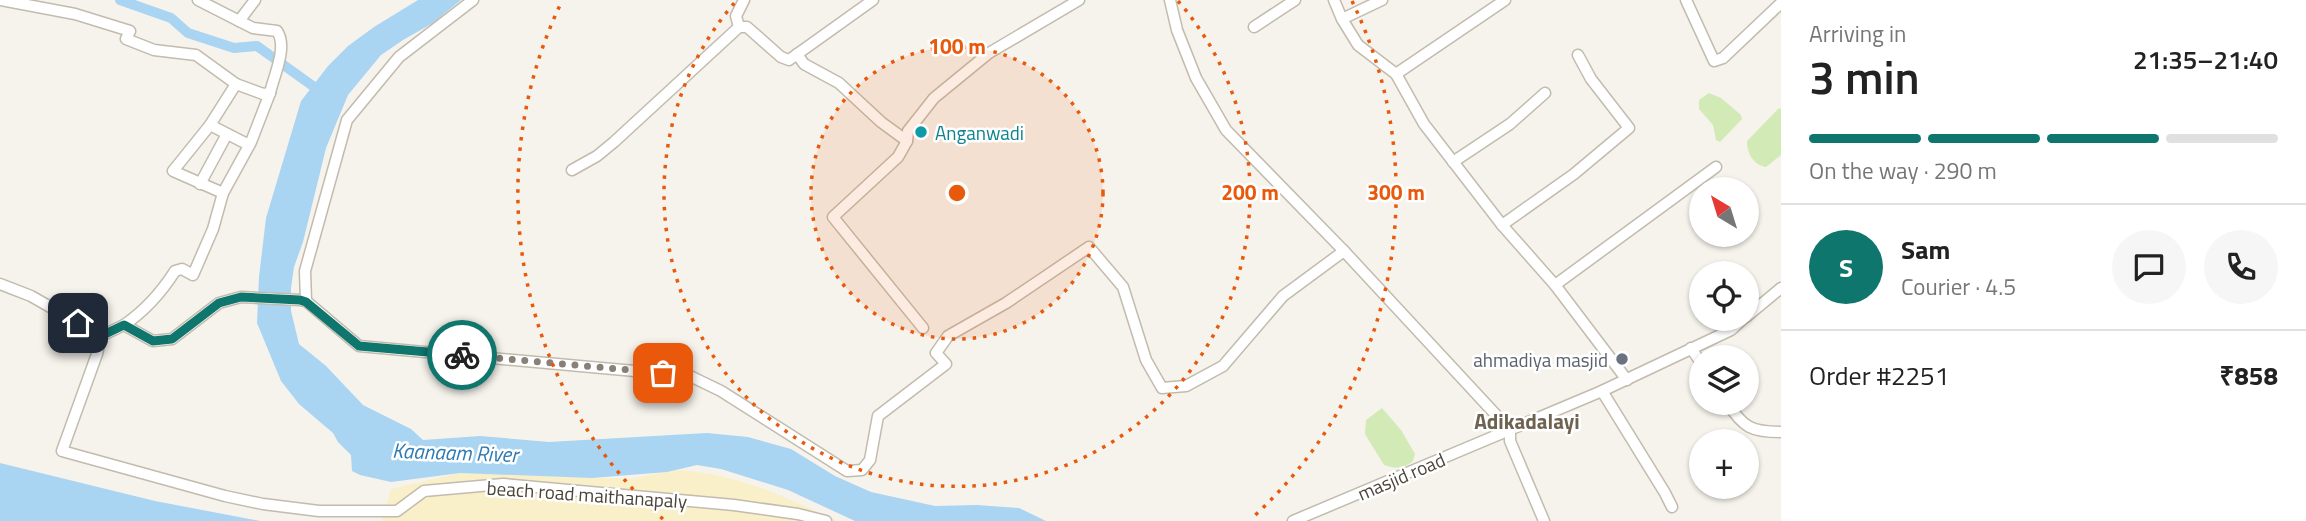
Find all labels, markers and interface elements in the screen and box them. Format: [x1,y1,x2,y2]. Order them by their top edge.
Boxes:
text: Arriving in [1809,16,1906,51]
text: 100 m [928,30,986,62]
text: 21:35–21:40 [2133,40,2278,79]
text: 3 min [1809,42,1920,112]
place label: Anganwadi [935,118,1024,147]
marker: Anganwadi [913,124,929,140]
text: On the way · 290 m [1809,153,1997,188]
text: 200 m [1221,176,1279,208]
text: 300 m [1367,176,1425,208]
north arrow [1689,177,1759,247]
map controls [1689,177,1759,499]
centre of rings [945,181,969,205]
text: Sam [1901,230,1950,269]
button: chat [2112,230,2186,304]
button: phone [2204,230,2278,304]
text: S [1839,248,1853,287]
button: locate [1689,261,1759,331]
text: Courier · 4.5 [1901,269,2016,304]
pin [48,293,108,353]
icon: home [59,304,97,342]
courier [427,320,497,390]
icon: bike [443,336,481,374]
pin [633,343,693,403]
place label: ahmadiya masjid [1473,345,1608,374]
button: layers [1689,345,1759,415]
marker: ahmadiya masjid [1614,351,1630,367]
icon: bag [644,354,682,392]
text: Order #2251 [1809,356,1949,395]
text: ₹858 [2219,356,2278,395]
district label: Adikadalayi [1474,405,1580,437]
button: + [1689,429,1759,499]
water label: Kaanaam River [392,434,521,470]
street label: masjid road [1353,445,1449,507]
street label: beach road maithanapaly [486,473,688,515]

